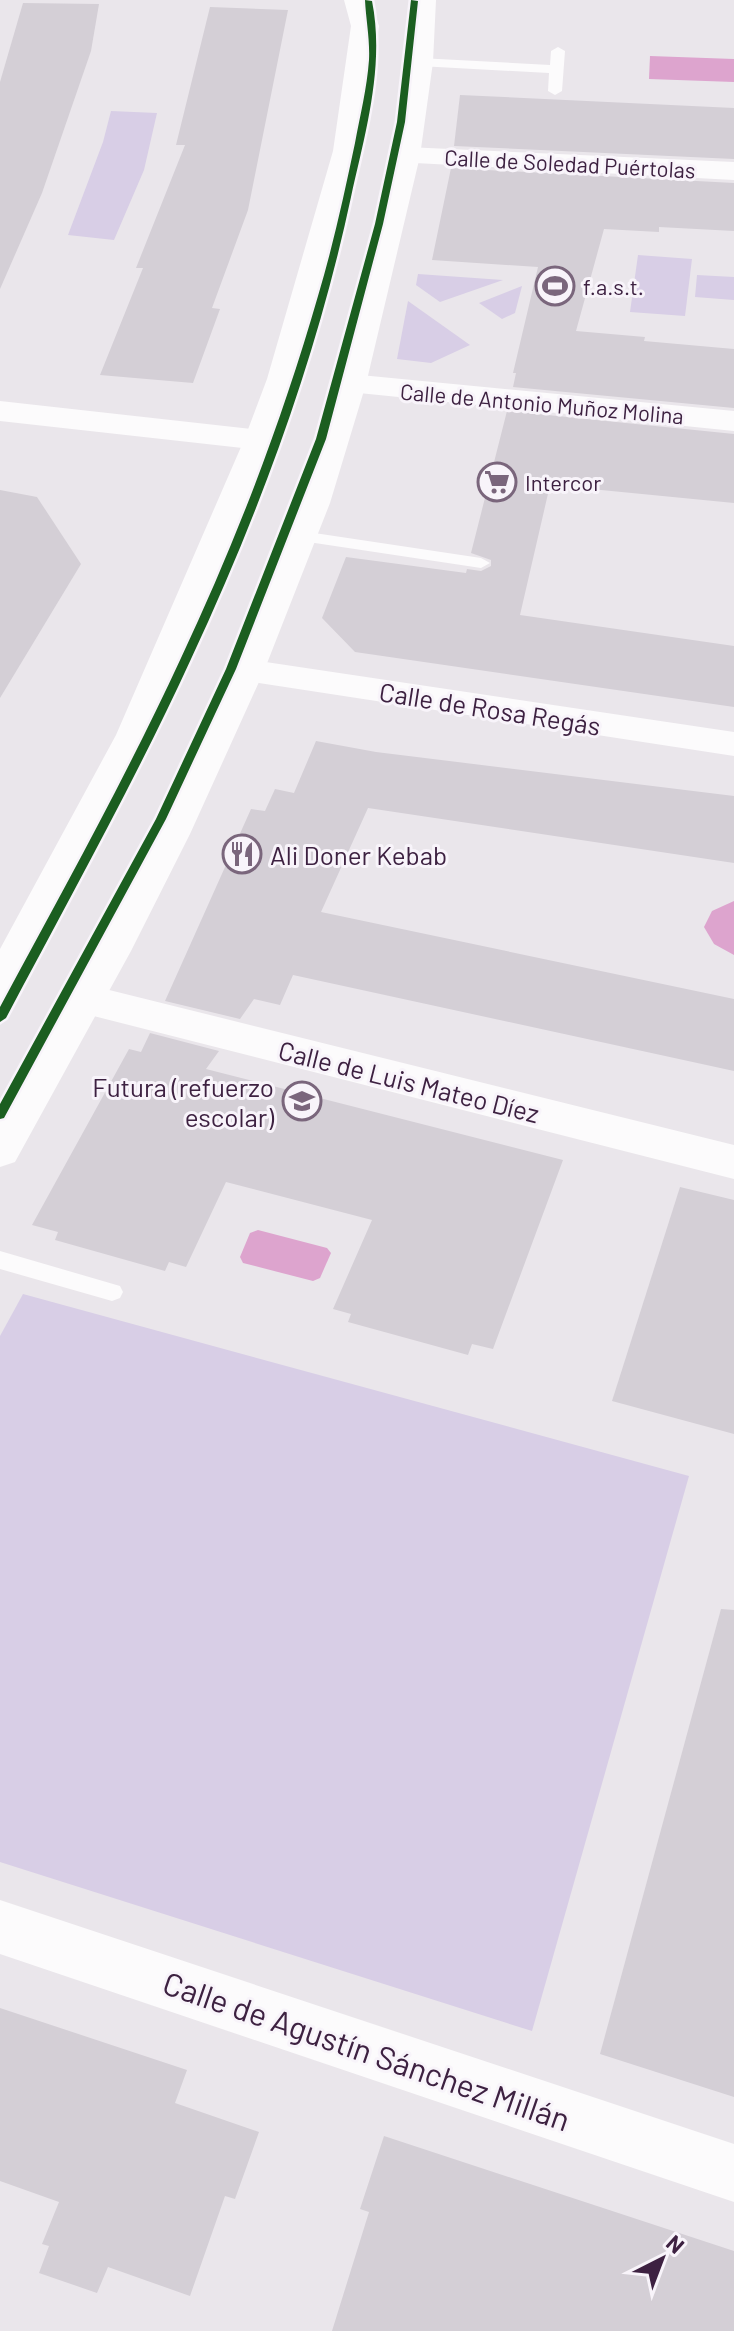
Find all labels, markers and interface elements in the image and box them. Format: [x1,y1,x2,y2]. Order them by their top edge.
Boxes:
street label: Calle de Soledad Puértolas [444,143,696,183]
sports icon: f.a.s.t. [534,265,576,307]
place label: f.a.s.t. [583,273,644,299]
street label: Calle de Antonio Muñoz Molina [399,378,685,428]
supermarket icon: Intercor [476,461,518,503]
place label: Intercor [525,469,601,495]
street label: Calle de Rosa Regás [377,675,603,741]
restaurant icon: Ali Doner Kebab [221,833,263,875]
place label: Ali Doner Kebab [270,839,447,870]
street label: Calle de Luis Mateo Díez [276,1034,542,1128]
place label: Futura (refuerzo escolar) [92,1071,274,1132]
school or university icon: Futura (refuerzo escolar) [281,1080,323,1122]
street label: Calle de Agustín Sánchez Millán [159,1962,575,2138]
north arrow [622,2219,702,2299]
text: N [662,2229,690,2258]

